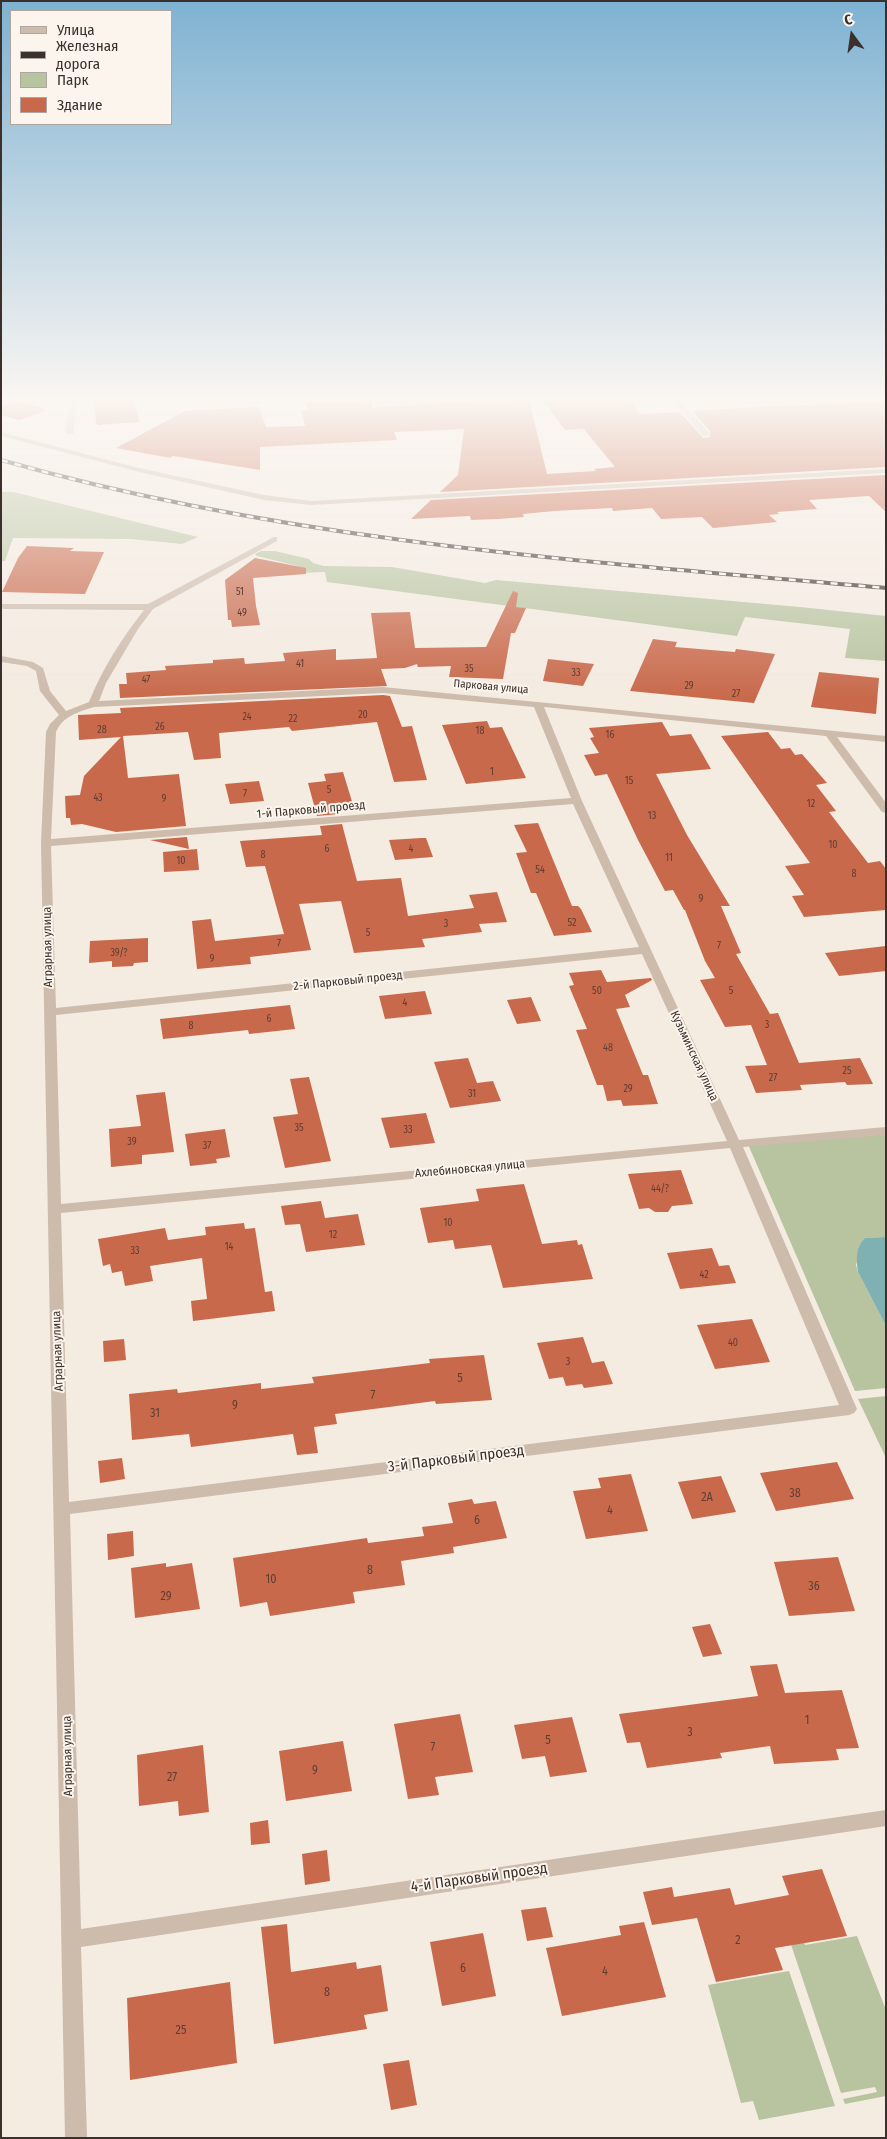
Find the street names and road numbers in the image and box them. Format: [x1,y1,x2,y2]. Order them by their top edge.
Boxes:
street label: Парковая улица [453,677,529,697]
street label: 1-й Парковый проезд [256,798,366,822]
street label: Аграрная улица [40,907,56,987]
street label: 2-й Парковый проезд [293,968,403,994]
street label: Кузьминская улица [667,1009,721,1103]
street label: Ахлебиновская улица [414,1157,526,1181]
street label: Аграрная улица [49,1310,67,1392]
street label: 3-й Парковый проезд [387,1442,525,1476]
street label: Аграрная улица [60,1716,76,1796]
street label: 4-й Парковый проезд [410,1860,548,1896]

